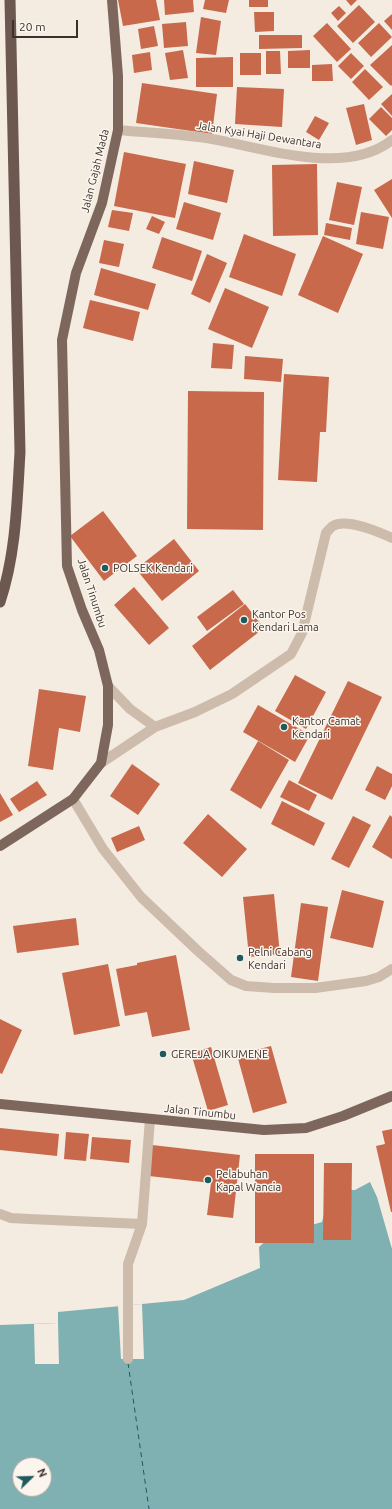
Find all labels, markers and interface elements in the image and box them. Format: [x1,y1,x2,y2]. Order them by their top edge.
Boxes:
scale bar [14,12,80,38]
text: 20 m [19,20,46,33]
street label: Jalan Kyai Haji Dewantara [196,119,322,151]
street label: Jalan Gajah Mada [78,128,112,214]
street label: Jalan Tinumbu [75,557,109,629]
place label: POLSEK Kendari [113,561,193,575]
marker: POLSEK Kendari [100,563,110,573]
place label: Kantor Pos Kendari Lama [252,607,319,633]
marker: Kantor Pos Kendari Lama [239,615,249,625]
place label: Kantor Camat Kendari [292,714,360,740]
marker: Kantor Camat Kendari [279,722,289,732]
place label: Pelni Cabang Kendari [248,945,312,971]
marker: Pelni Cabang Kendari [235,953,245,963]
place label: GEREJA OIKUMENE [171,1047,268,1061]
marker: GEREJA OIKUMENE [158,1049,168,1059]
street label: Jalan Tinumbu [163,1102,237,1122]
place label: Pelabuhan Kapal Wancia [216,1167,281,1193]
marker: Pelabuhan Kapal Wancia [203,1175,213,1185]
north arrow [12,1457,52,1497]
text: N [35,1467,49,1479]

